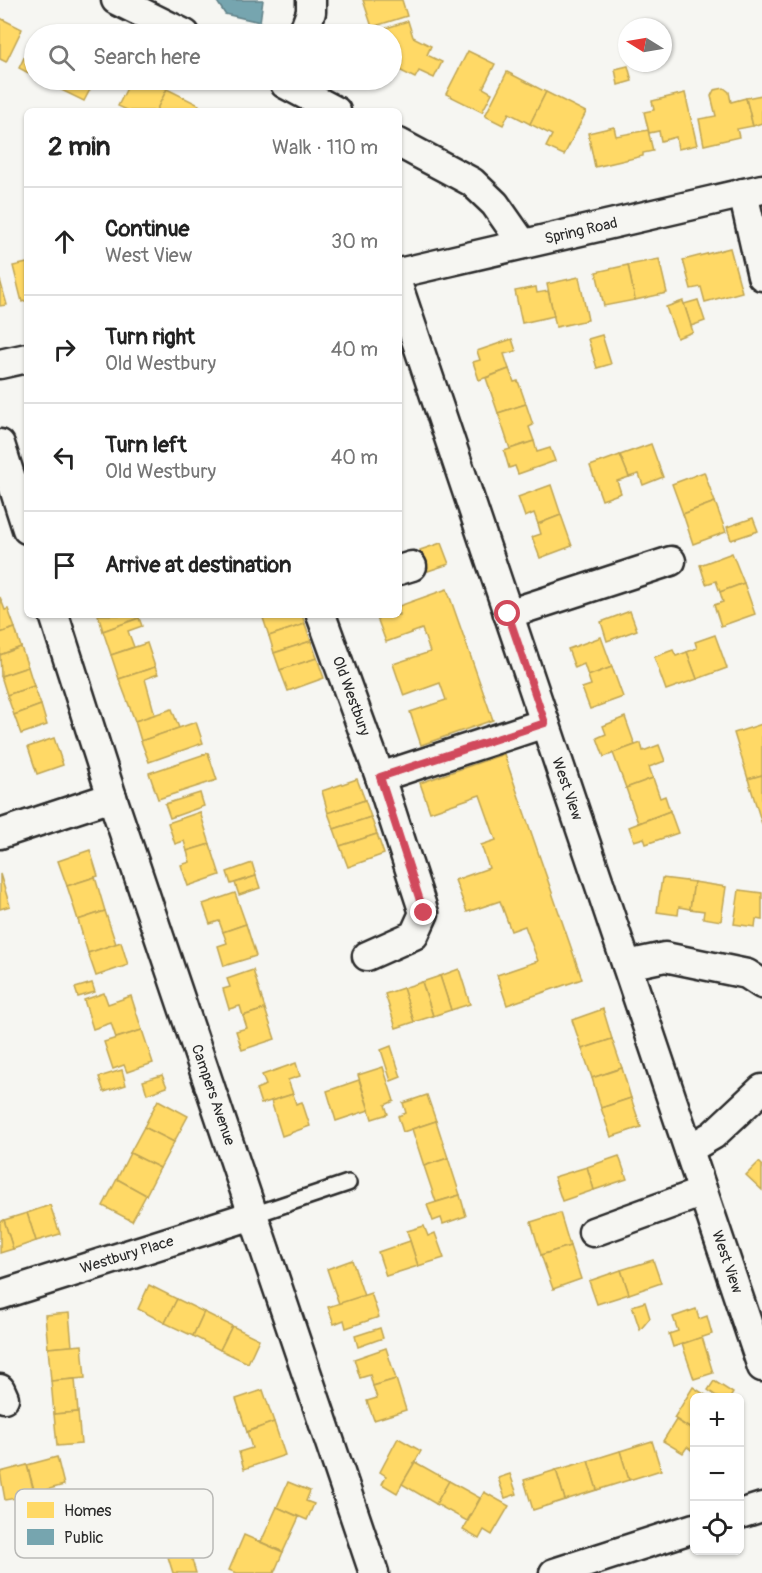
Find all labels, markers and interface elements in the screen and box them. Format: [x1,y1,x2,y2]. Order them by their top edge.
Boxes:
north arrow [618,18,672,72]
search box [24,24,402,90]
icon: search [45,41,78,74]
text: Search here [93,43,200,71]
text: 2 min [48,131,110,163]
text: Walk · 110 m [272,135,378,160]
street label: Spring Road [543,213,619,249]
text: Continue [105,215,189,243]
icon: ahead [48,225,81,258]
text: 30 m [331,229,378,254]
text: West View [105,243,192,268]
text: Turn right [105,323,195,351]
icon: right [48,333,81,366]
text: 40 m [331,337,378,362]
text: Old Westbury [105,351,216,376]
text: Turn left [105,431,187,459]
icon: left [48,441,81,474]
text: 40 m [331,445,378,470]
text: Old Westbury [105,459,216,484]
icon: arrive [48,549,81,582]
text: Arrive at destination [105,551,291,579]
route start [494,600,520,626]
street label: Old Westbury [328,654,374,739]
street label: West View [547,755,587,823]
route end [410,899,436,925]
street label: Campers Avenue [187,1042,239,1149]
street label: West View [707,1228,747,1296]
street label: Westbury Place [78,1232,177,1278]
map controls [690,1393,744,1555]
button: + [690,1393,744,1447]
button: − [690,1447,744,1501]
legend [15,1489,213,1558]
text: Homes [64,1501,112,1521]
button: locate [690,1501,744,1555]
text: Public [64,1528,104,1548]

